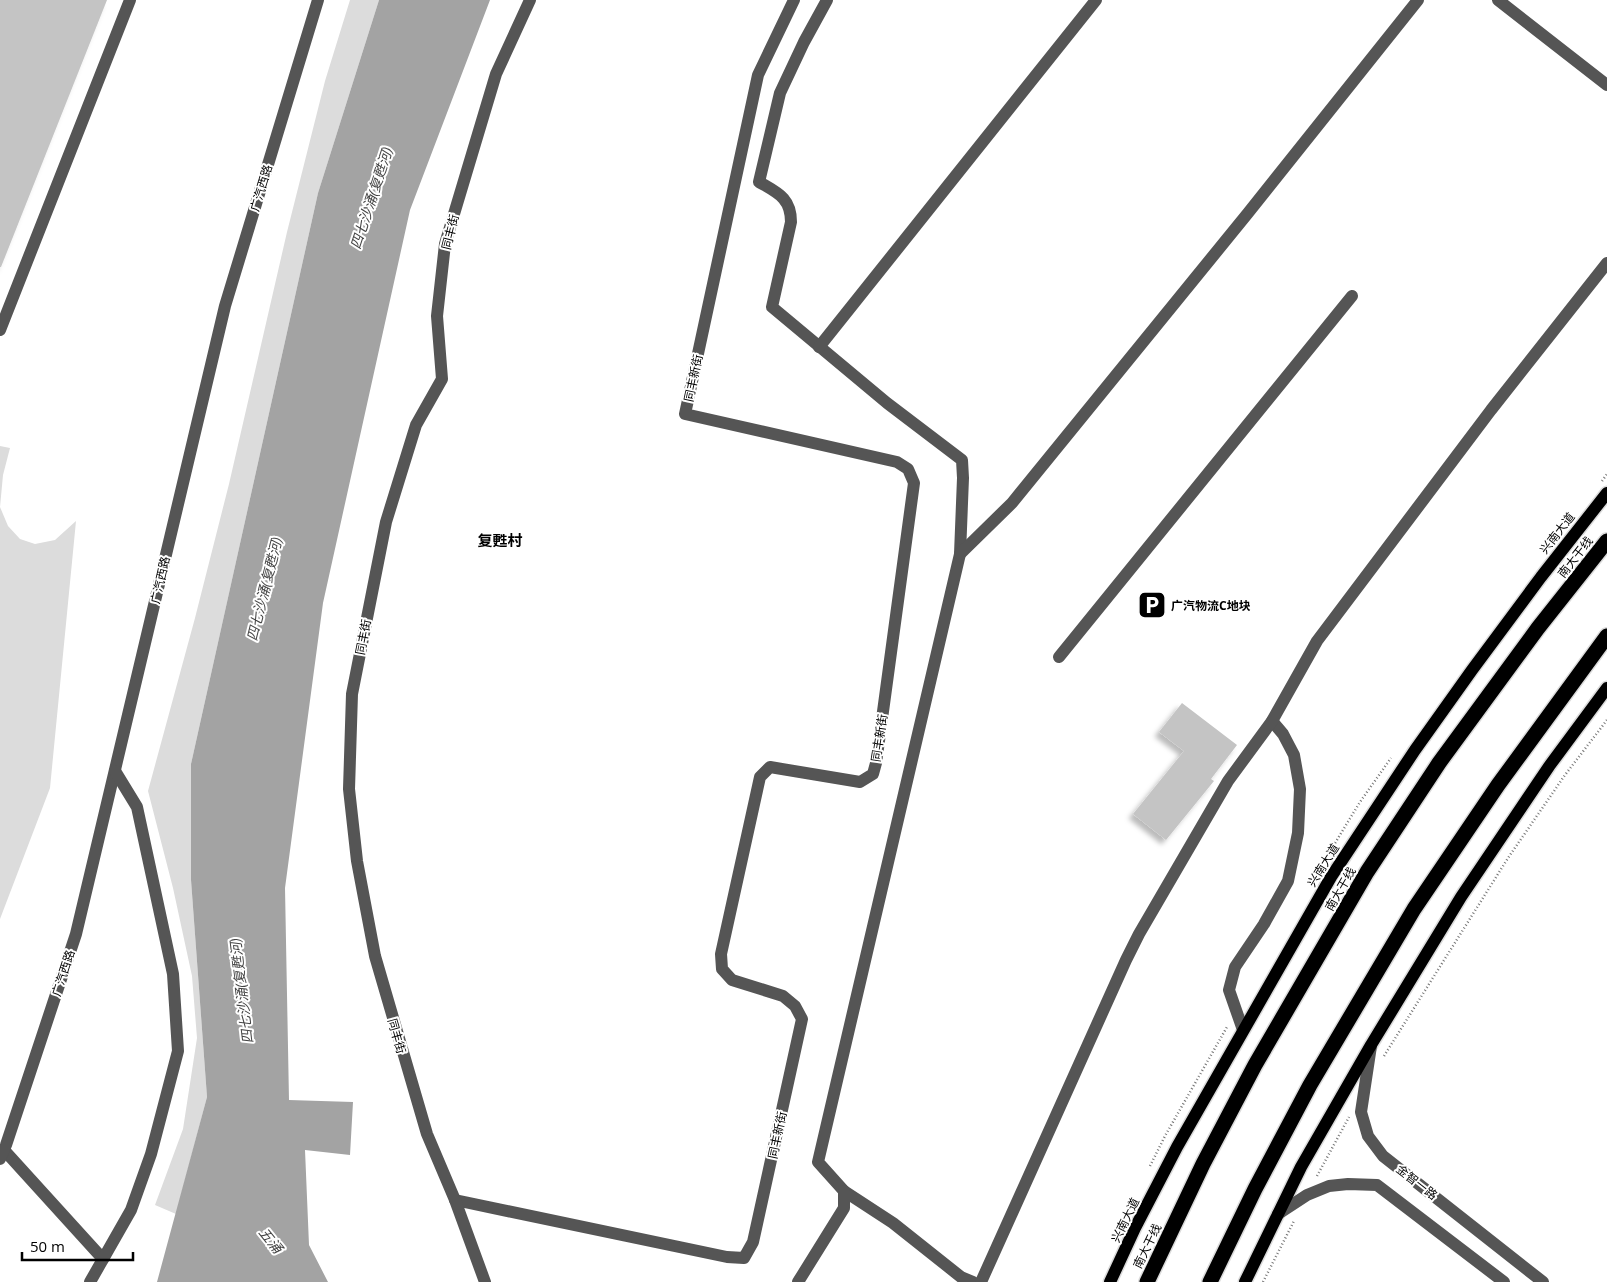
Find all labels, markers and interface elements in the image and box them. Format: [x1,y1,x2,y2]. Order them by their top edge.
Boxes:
water label: 四七沙涌(复甦河) [346,145,396,251]
street label: 广汽西路 [246,163,276,213]
street label: 同丰街 [437,212,463,252]
street label: 同丰新街 [680,353,706,403]
street label: 兴南大道 [1536,509,1578,557]
district label: 复甦村 [477,530,523,550]
street label: 南大干线 [1554,533,1596,581]
water label: 四七沙涌(复甦河) [242,535,286,643]
street label: 广汽西路 [146,555,174,605]
parking icon: 广汽物流C地块 [1137,590,1167,620]
place label: 广汽物流C地块 [1171,597,1251,614]
street label: 同丰街 [351,618,375,656]
street label: 同丰新街 [867,713,891,763]
street label: 兴南大道 [1303,840,1343,890]
street label: 南大干线 [1321,864,1359,914]
water label: 四七沙涌(复甦河) [225,937,257,1045]
street label: 广汽西路 [47,948,79,998]
street label: 同丰街 [384,1016,410,1056]
street label: 同丰新街 [764,1110,790,1160]
street label: 金智一路 [1393,1161,1441,1203]
street label: 兴南大道 [1107,1195,1143,1245]
street label: 南大干线 [1129,1221,1165,1271]
water label: 五涌 [255,1223,288,1258]
scale bar [22,1230,134,1262]
text: 50 m [30,1236,65,1256]

